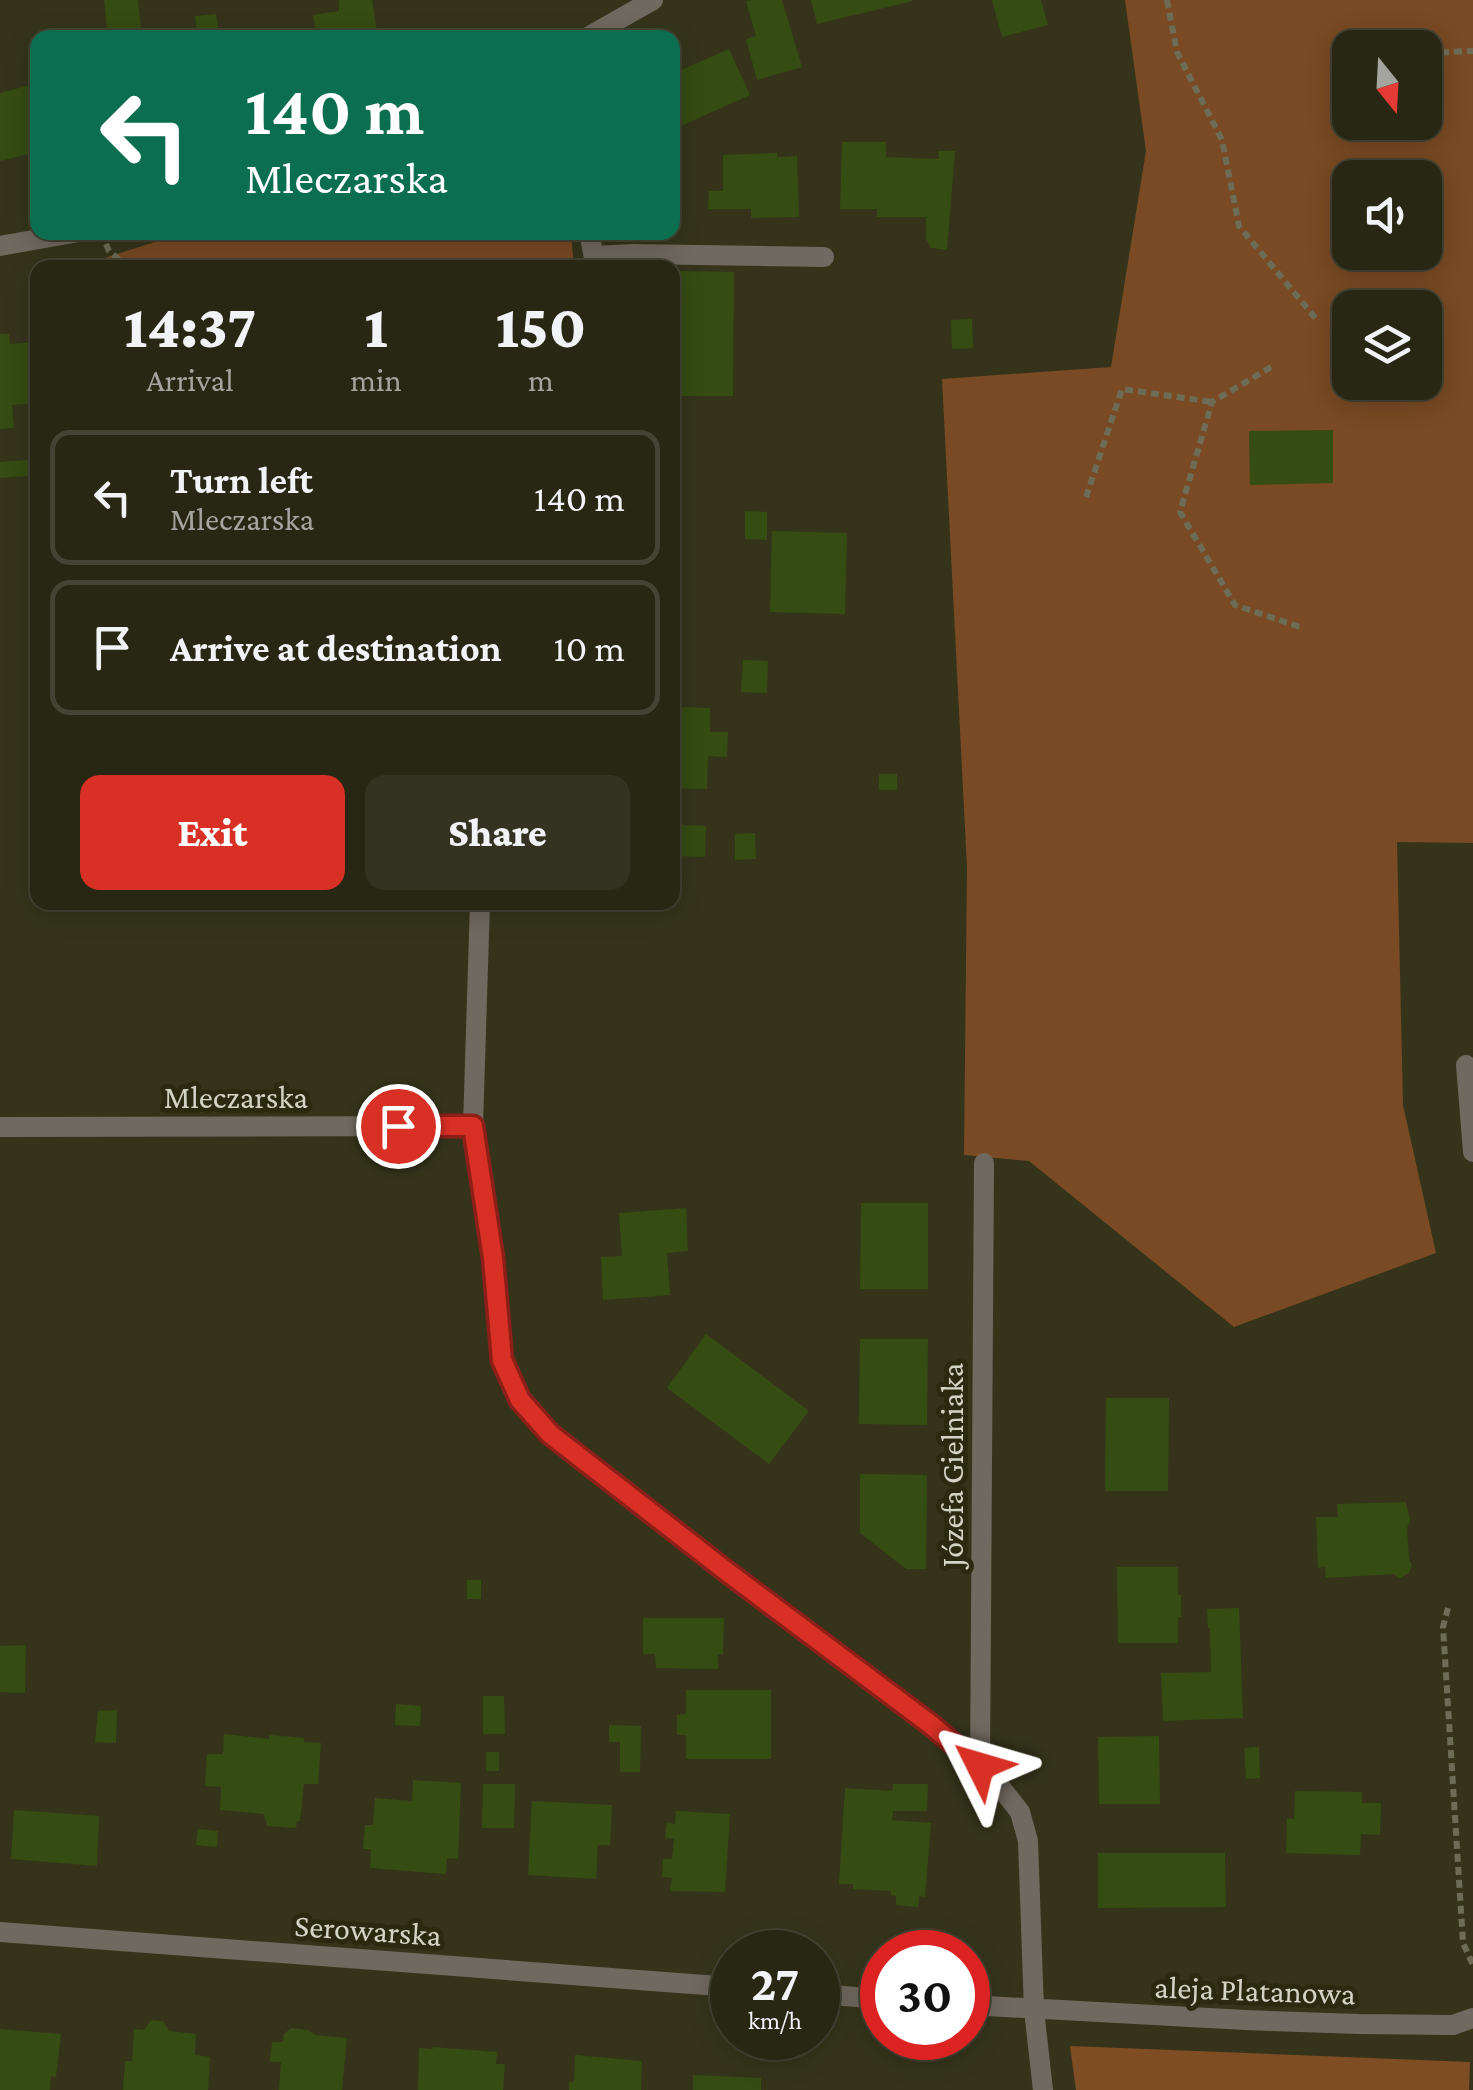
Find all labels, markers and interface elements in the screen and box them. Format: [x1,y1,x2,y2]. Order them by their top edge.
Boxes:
north arrow [1332,30,1442,140]
map controls [1332,30,1442,400]
icon: left [80,70,210,200]
text: 140 m [245,71,424,149]
text: Mleczarska [245,153,448,203]
button: sound [1332,160,1442,270]
button: layers [1332,290,1442,400]
text: 14:37 [124,293,257,360]
text: 1 [364,293,388,360]
text: 150 [495,293,586,360]
text: Arrival [147,362,234,398]
text: min [350,362,402,398]
text: m [528,362,554,398]
text: Turn left [170,459,313,501]
icon: left [85,470,140,525]
text: 140 m [534,477,625,519]
text: Mleczarska [170,501,314,537]
icon: arrive [85,620,140,675]
text: Arrive at destination [170,627,502,669]
text: 10 m [553,627,625,669]
button: Exit [80,775,345,890]
button: Share [365,775,630,890]
street label: Mleczarska [164,1079,308,1115]
pin [356,1084,441,1169]
icon: arrive [371,1099,426,1154]
street label: Józefa Gielniaka [934,1362,970,1570]
position arrow [928,1714,1032,1818]
street label: Serowarska [293,1907,443,1953]
speed limit sign: 30 [860,1930,990,2060]
text: 27 [751,1955,799,2011]
street label: aleja Platanowa [1154,1968,1357,2012]
text: km/h [748,2007,802,2034]

